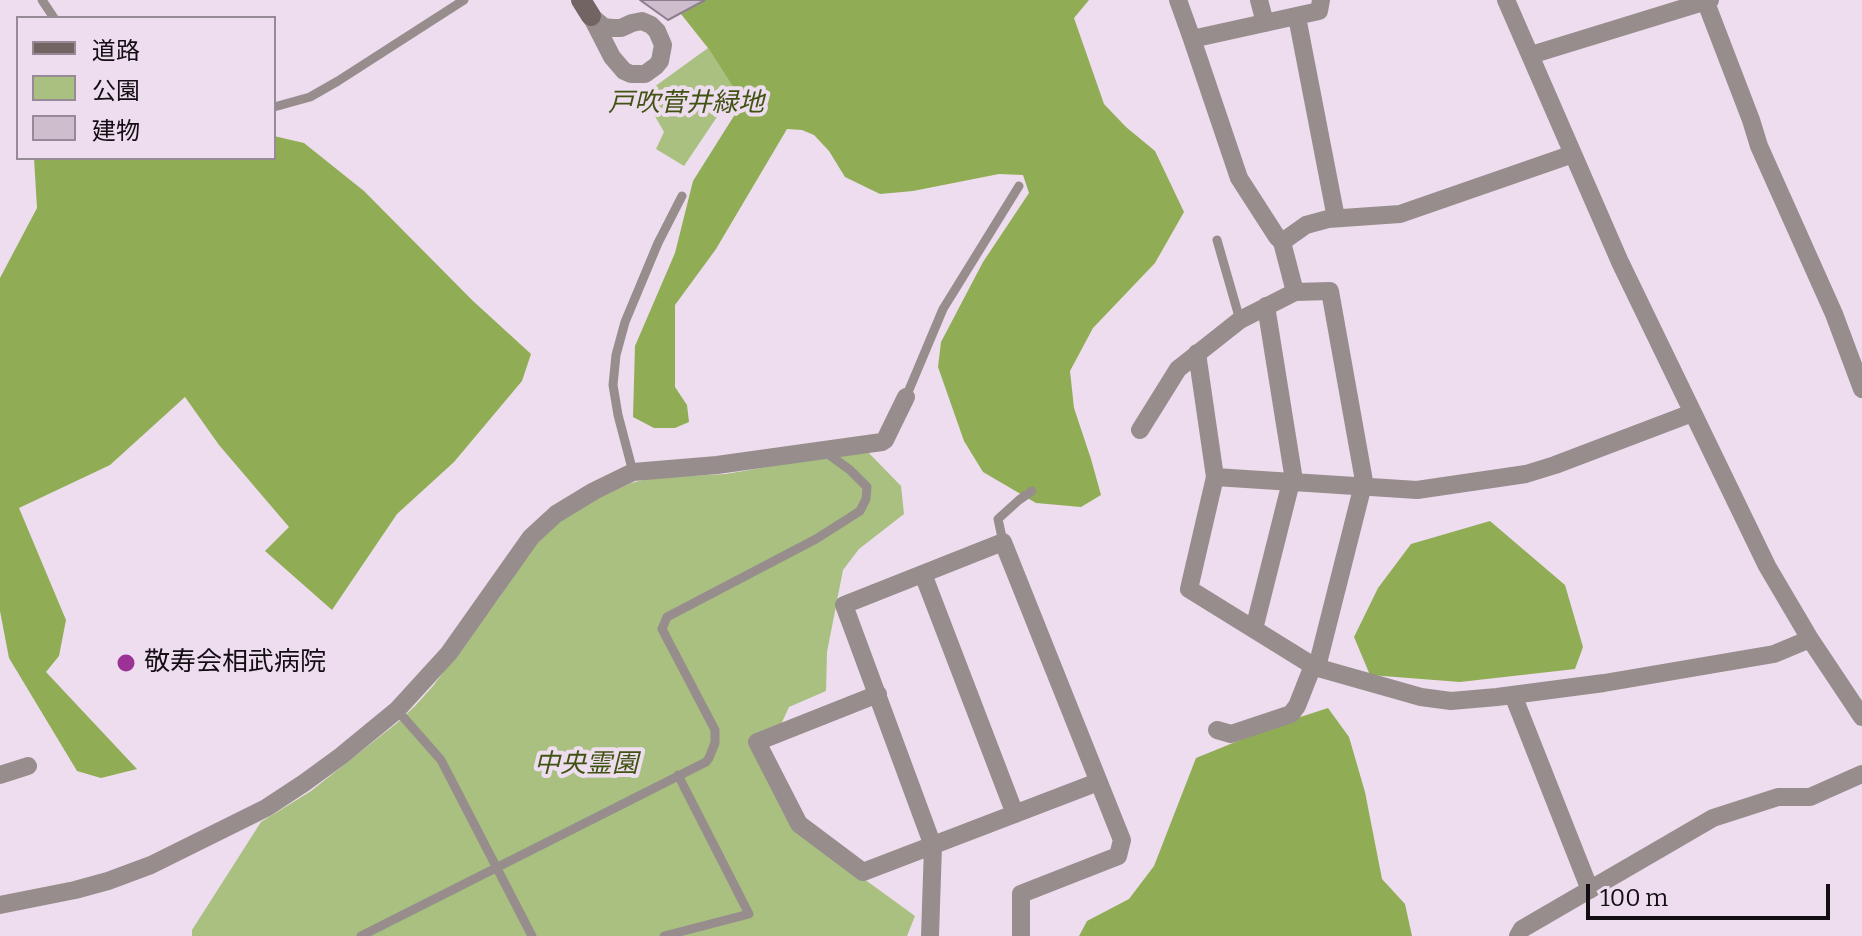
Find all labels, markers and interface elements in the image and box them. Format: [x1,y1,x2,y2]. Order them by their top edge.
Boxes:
legend [16,16,276,160]
text: 道路 [92,37,140,65]
text: 公園 [92,77,140,105]
park label: 戸吹菅井緑地 [608,88,764,120]
text: 建物 [92,117,140,145]
place label: 敬寿会相武病院 [144,647,326,679]
marker: 敬寿会相武病院 [115,652,137,674]
park label: 中央霊園 [534,749,638,781]
scale bar [1590,868,1834,918]
text: 100 m [1600,884,1668,912]

